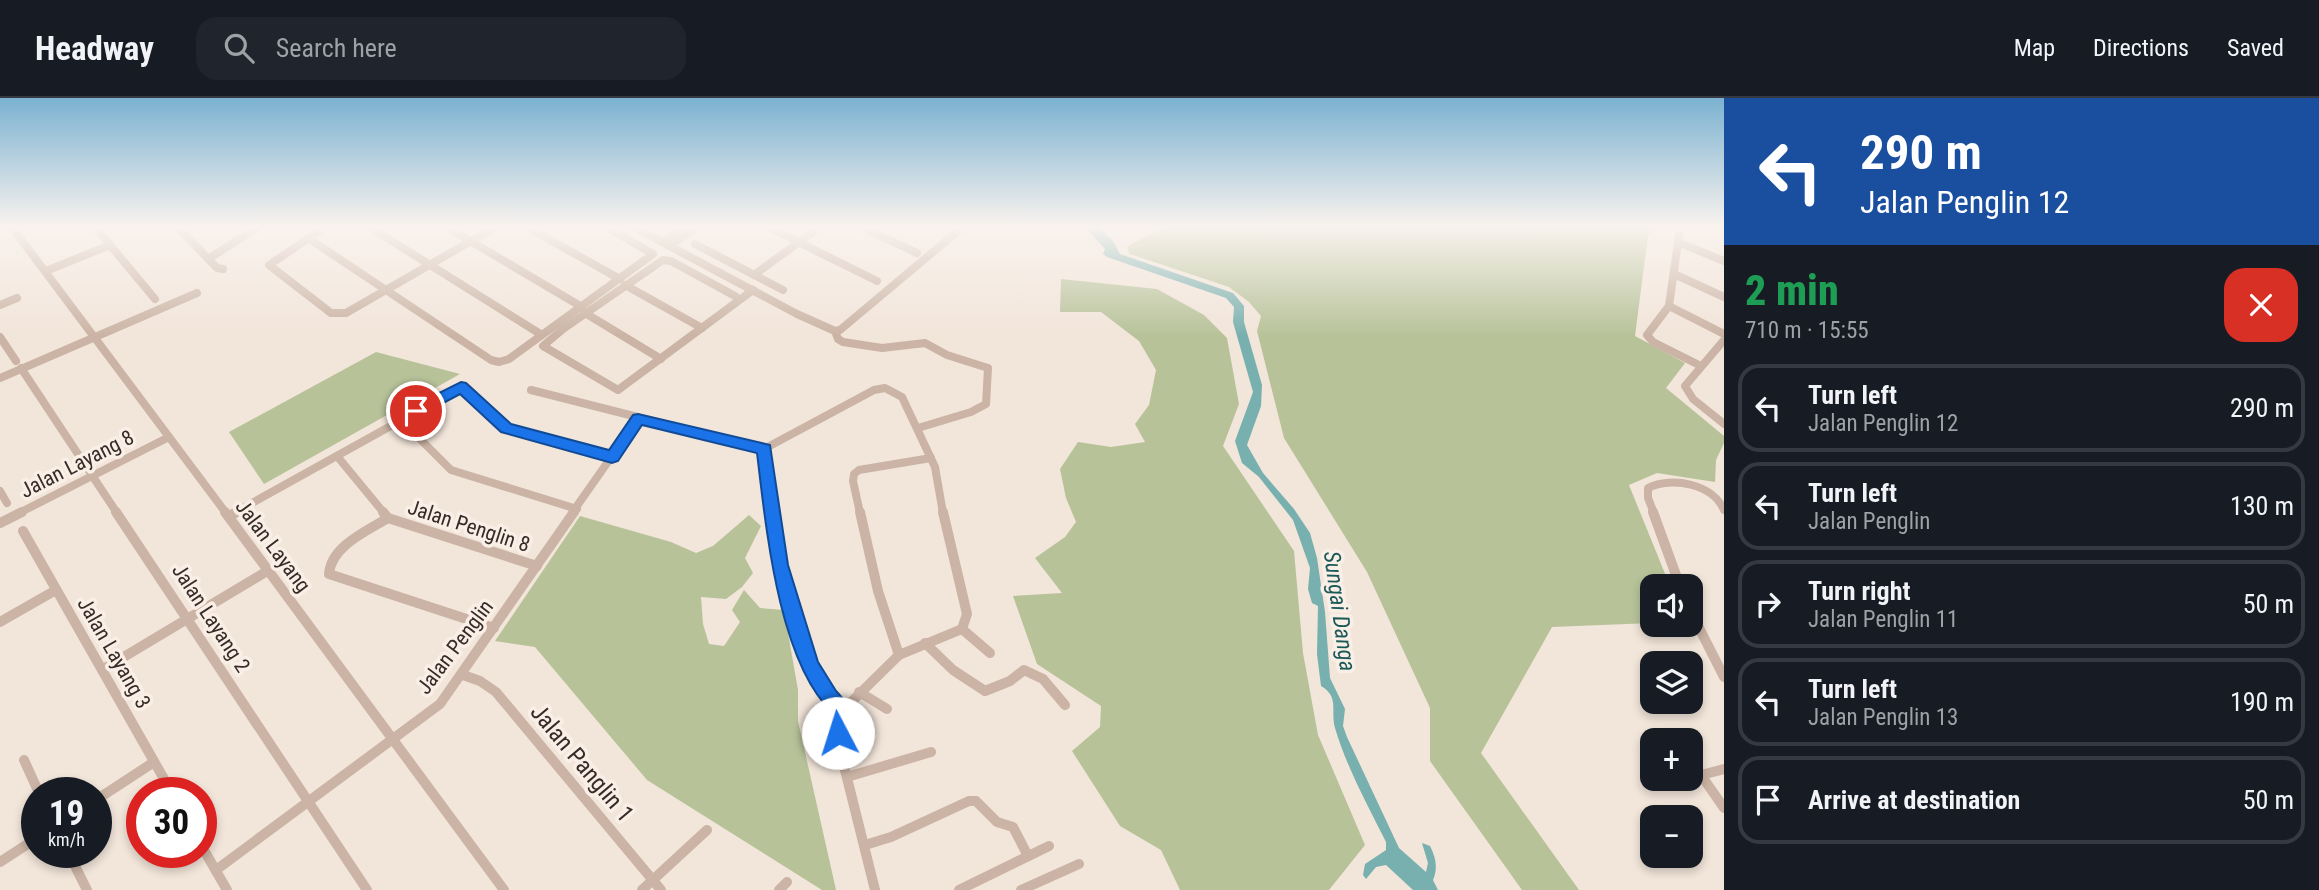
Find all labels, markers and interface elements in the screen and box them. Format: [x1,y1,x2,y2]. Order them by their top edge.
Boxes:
search box [196,17,686,80]
text: Headway [35,29,154,68]
icon: search [220,29,258,67]
text: Search here [276,33,397,63]
text: Map [2014,34,2055,62]
text: Directions [2093,34,2189,62]
text: Saved [2227,34,2284,62]
text: 290 m [1860,124,1982,181]
icon: left [1745,126,1836,217]
text: Jalan Penglin 12 [1860,183,2069,221]
text: 2 min [1745,266,1839,315]
button: close [2224,268,2298,342]
text: 710 m · 15:55 [1745,317,1869,344]
text: Turn left [1808,380,1897,410]
pin [386,381,446,441]
icon: left [1749,389,1787,427]
icon: arrive [397,392,435,430]
text: 290 m [2230,393,2294,423]
text: Jalan Penglin 12 [1808,410,1958,437]
street label: Jalan Layang 8 [16,425,138,503]
text: Turn left [1808,478,1897,508]
icon: left [1749,487,1787,525]
text: 130 m [2230,491,2294,521]
street label: Jalan Layang [231,495,315,597]
street label: Jalan Penglin 8 [405,495,533,557]
text: Jalan Penglin [1808,508,1930,535]
water label: Sungai Danga [1318,549,1361,673]
street label: Jalan Layang 2 [167,559,255,677]
map controls [1640,574,1703,868]
button: sound [1640,574,1703,637]
text: Turn right [1808,576,1910,606]
icon: right [1749,585,1787,623]
text: 50 m [2243,589,2294,619]
street label: Jalan Layang 3 [73,593,155,713]
street label: Jalan Penglin [412,595,498,699]
text: Jalan Penglin 11 [1808,606,1958,633]
button: layers [1640,651,1703,714]
text: Turn left [1808,674,1897,704]
icon: left [1749,683,1787,721]
text: 190 m [2230,687,2294,717]
position arrow [801,696,875,770]
street label: Jalan Panglin 1 [525,698,639,828]
text: Jalan Penglin 13 [1808,704,1958,731]
button: + [1640,728,1703,791]
speed limit sign: 30 [126,777,217,868]
icon: arrive [1749,781,1787,819]
text: Arrive at destination [1808,785,2020,815]
text: 50 m [2243,785,2294,815]
text: 19 [49,793,84,834]
button: − [1640,805,1703,868]
text: km/h [48,829,85,850]

